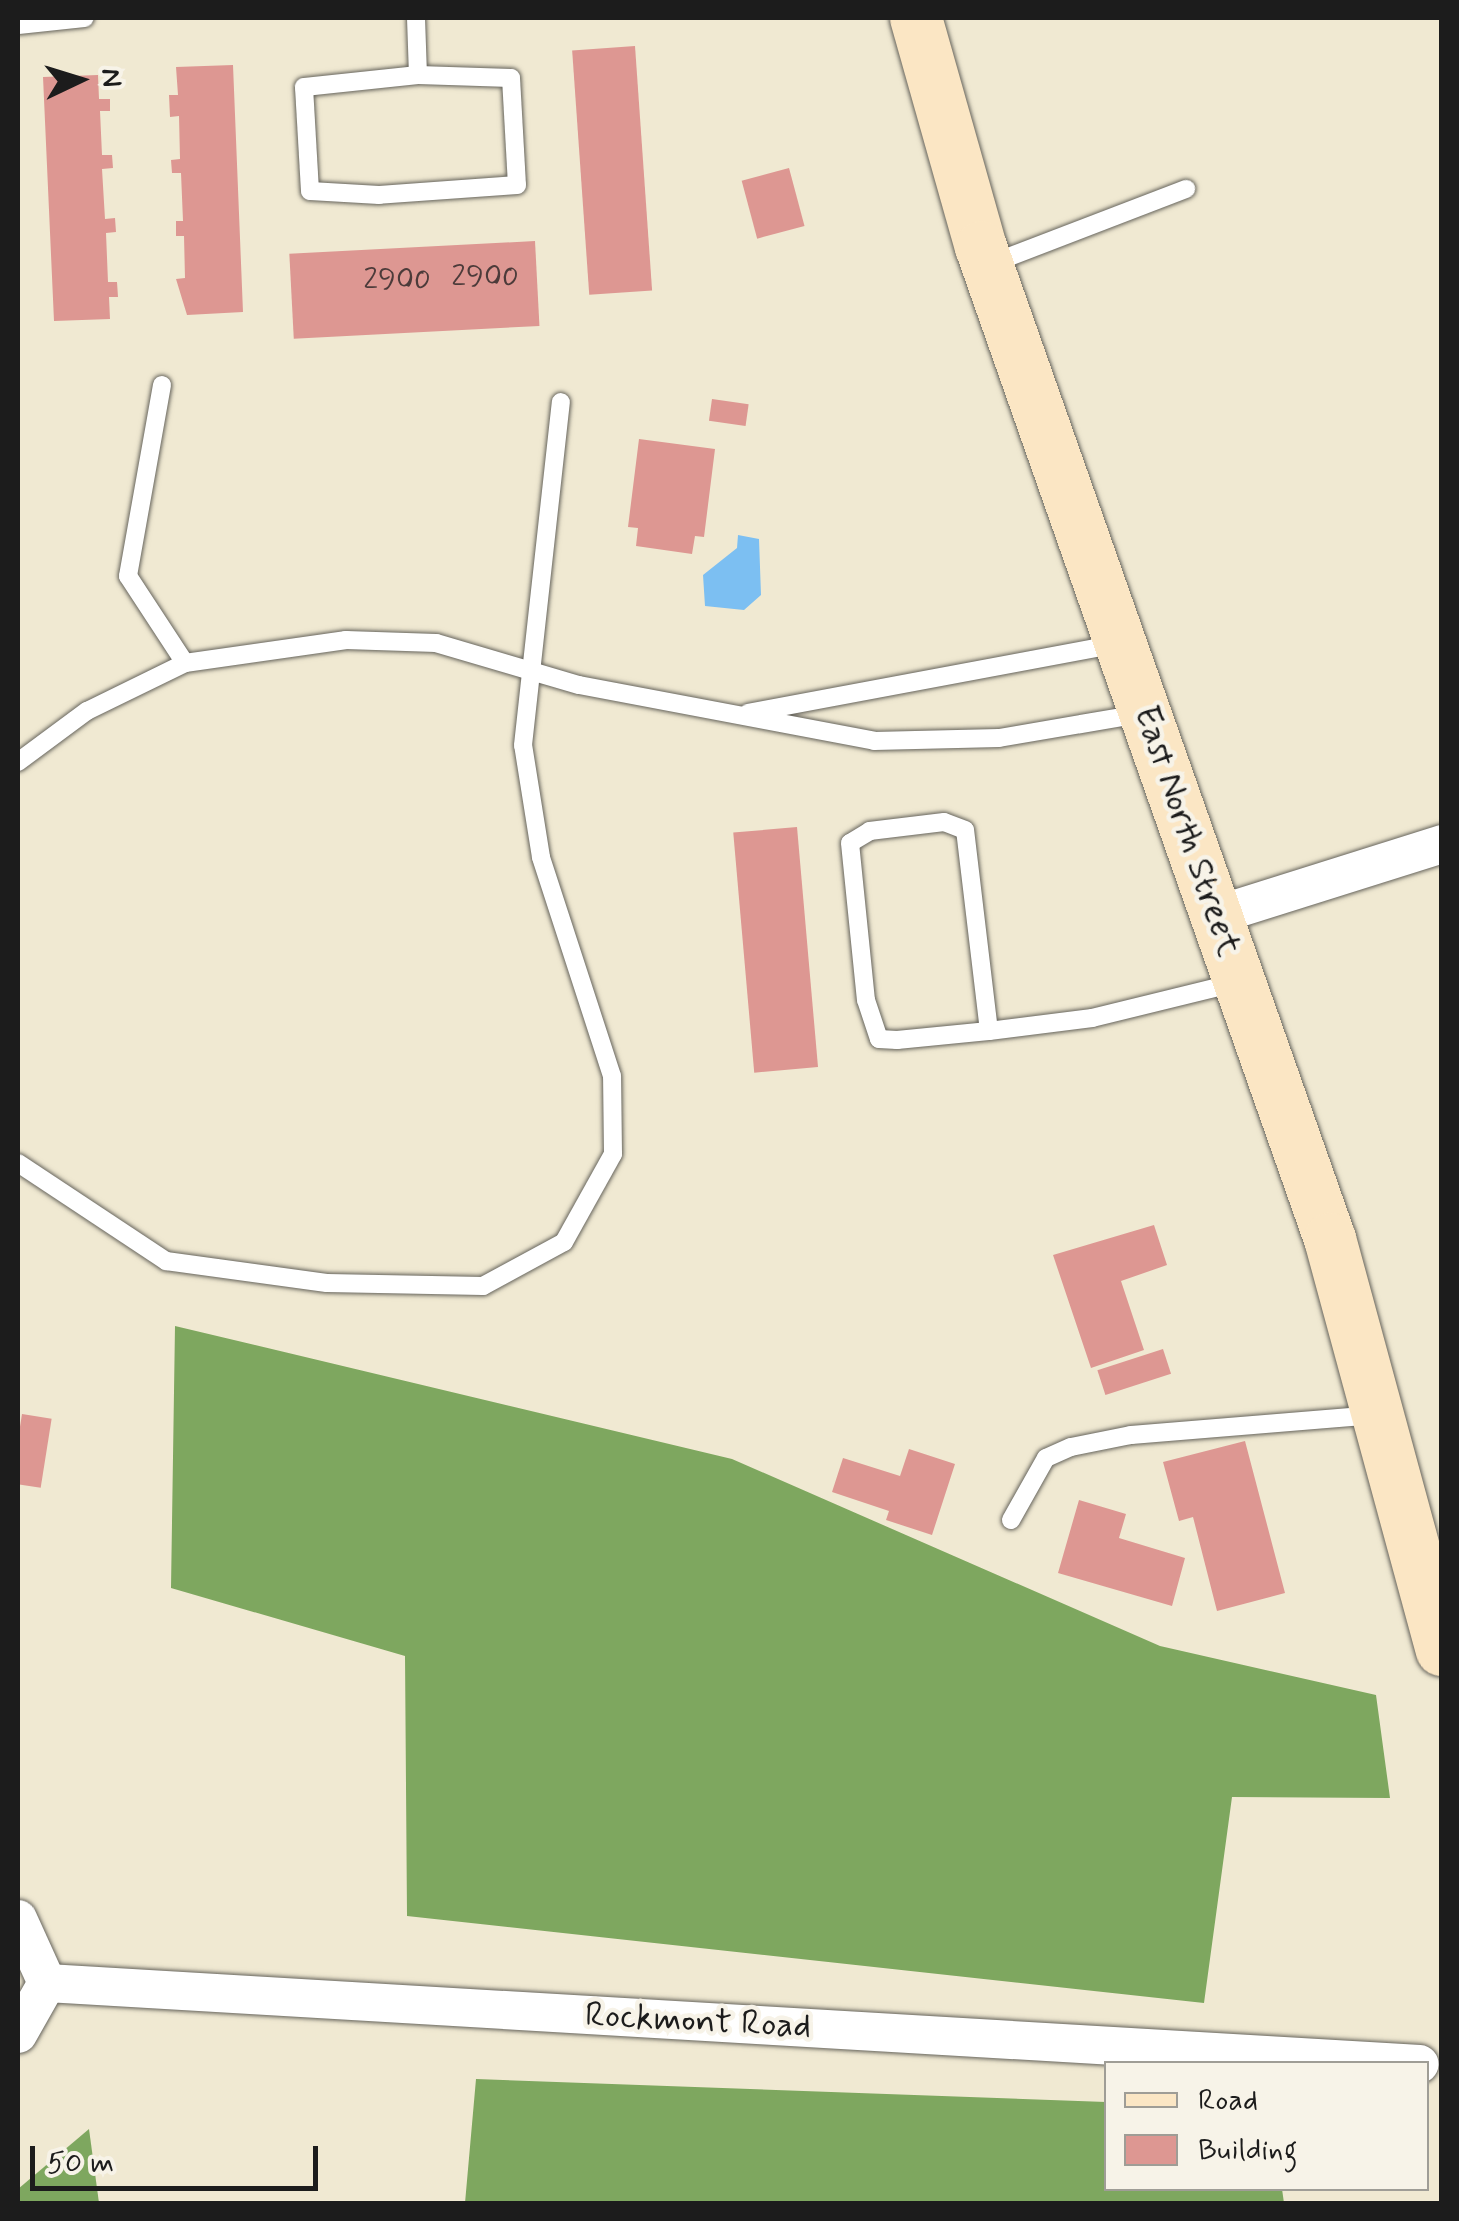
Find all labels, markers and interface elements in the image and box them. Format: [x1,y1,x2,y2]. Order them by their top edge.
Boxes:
north arrow [30,30,130,130]
text: N [91,67,130,88]
house number: 2900 [451,259,519,295]
house number: 2900 [363,262,431,298]
street label: East North Street [1124,700,1250,962]
street label: Rockmont Road [584,1994,812,2048]
legend [1104,2061,1429,2191]
text: Road [1198,2081,1258,2120]
scale bar [35,2126,322,2188]
text: Building [1198,2131,1297,2170]
text: 50 m [47,2144,114,2183]

